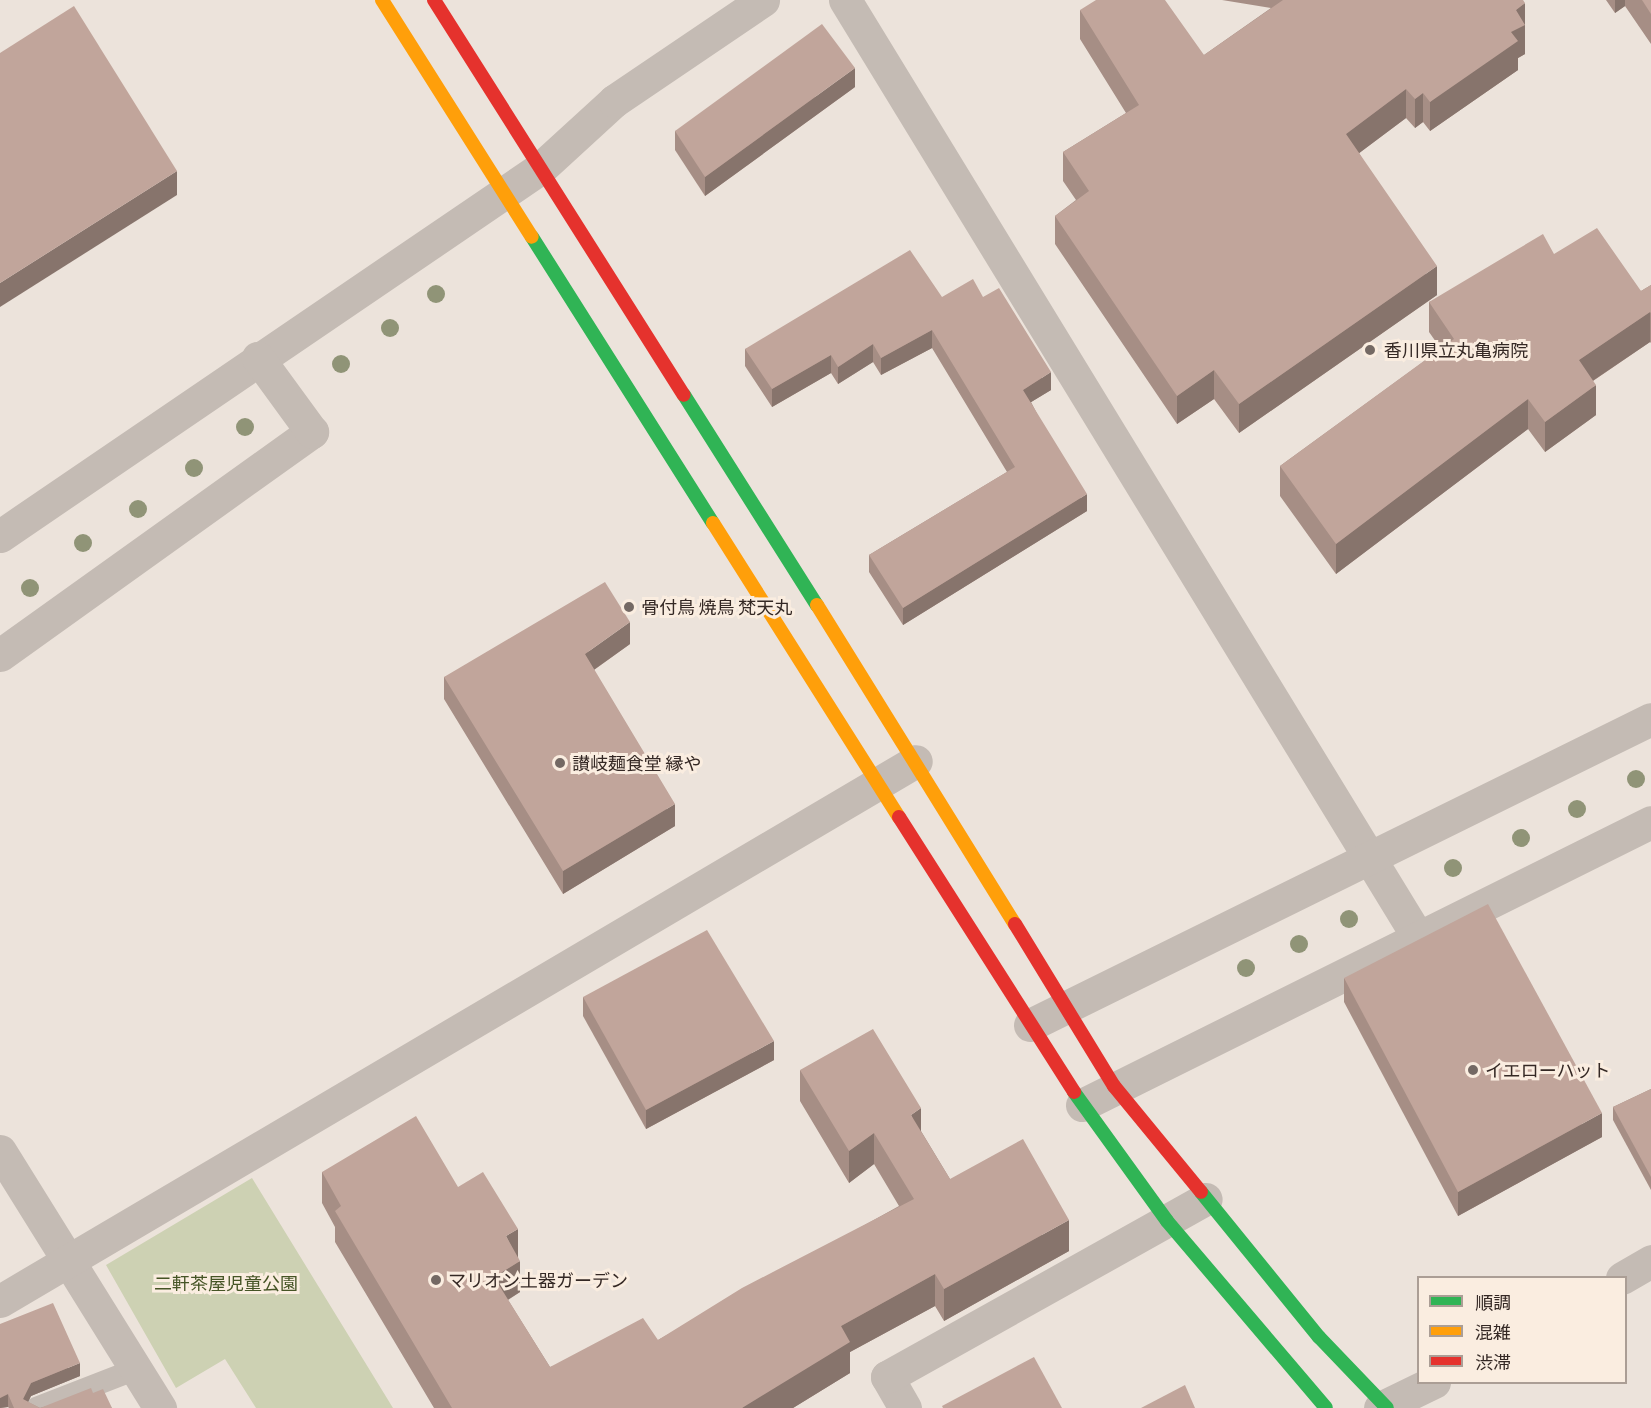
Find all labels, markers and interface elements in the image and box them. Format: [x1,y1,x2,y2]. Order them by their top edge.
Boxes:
place label: 香川県立丸亀病院 [1384,339,1528,361]
marker: 香川県立丸亀病院 [1361,341,1379,359]
place label: 骨付鳥 焼鳥 梵天丸 [641,596,792,618]
marker: 骨付鳥 焼鳥 梵天丸 [622,600,636,614]
place label: 讃岐麺食堂 縁や [572,752,702,774]
marker: 讃岐麺食堂 縁や [553,756,567,770]
place label: イエローハット [1485,1059,1611,1081]
marker: イエローハット [1466,1063,1480,1077]
place label: マリオン土器ガーデン [448,1269,628,1291]
park label: 二軒茶屋児童公園 [154,1272,298,1294]
marker: マリオン土器ガーデン [429,1273,443,1287]
legend [1417,1276,1627,1384]
text: 順調 [1475,1291,1511,1313]
text: 混雑 [1475,1321,1511,1343]
text: 渋滞 [1475,1351,1511,1373]

